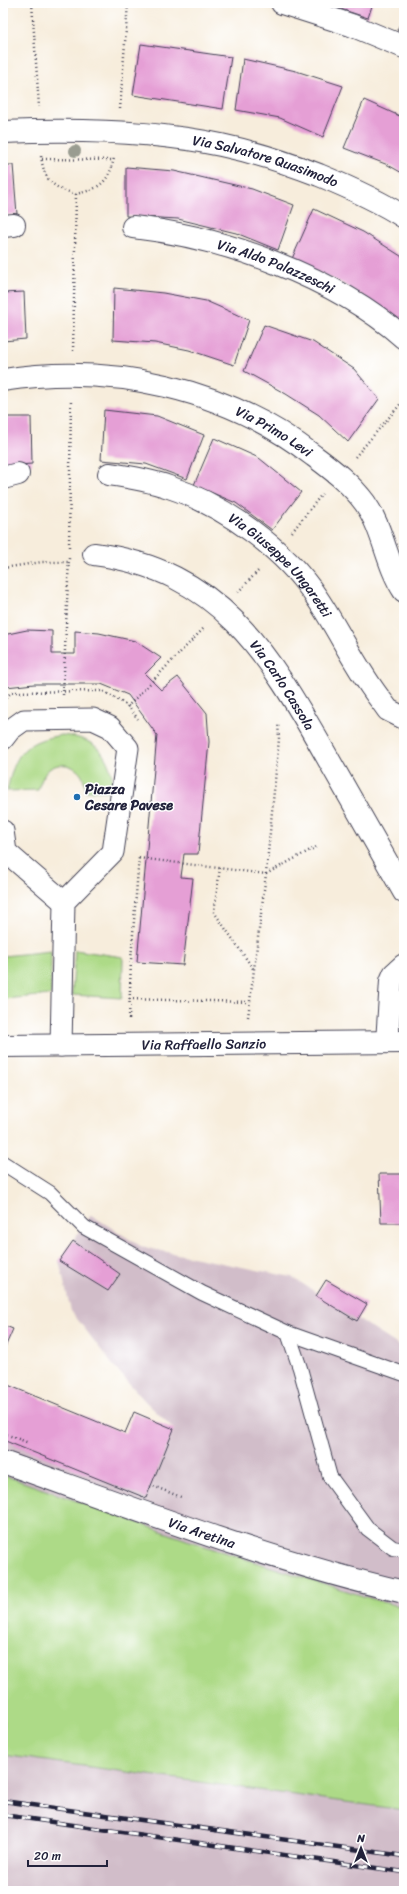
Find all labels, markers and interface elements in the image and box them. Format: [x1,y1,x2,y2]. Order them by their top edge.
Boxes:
street label: Via Salvatore Quasimodo [191,128,342,195]
street label: Via Aldo Palazzeschi [214,232,340,302]
street label: Via Primo Levi [231,399,319,465]
street label: Via Giuseppe Ungaretti [223,506,339,623]
street label: Via Carlo Cassola [243,634,321,735]
place label: Piazza Cesare Pavese [84,777,173,818]
marker: Piazza Cesare Pavese [72,792,82,802]
street label: Via Raffaello Sanzio [142,1031,266,1058]
street label: Via Aretina [165,1510,239,1556]
north arrow [341,1828,381,1868]
text: N [356,1829,365,1848]
scale bar [28,1842,107,1868]
text: 20 m [34,1845,61,1867]

